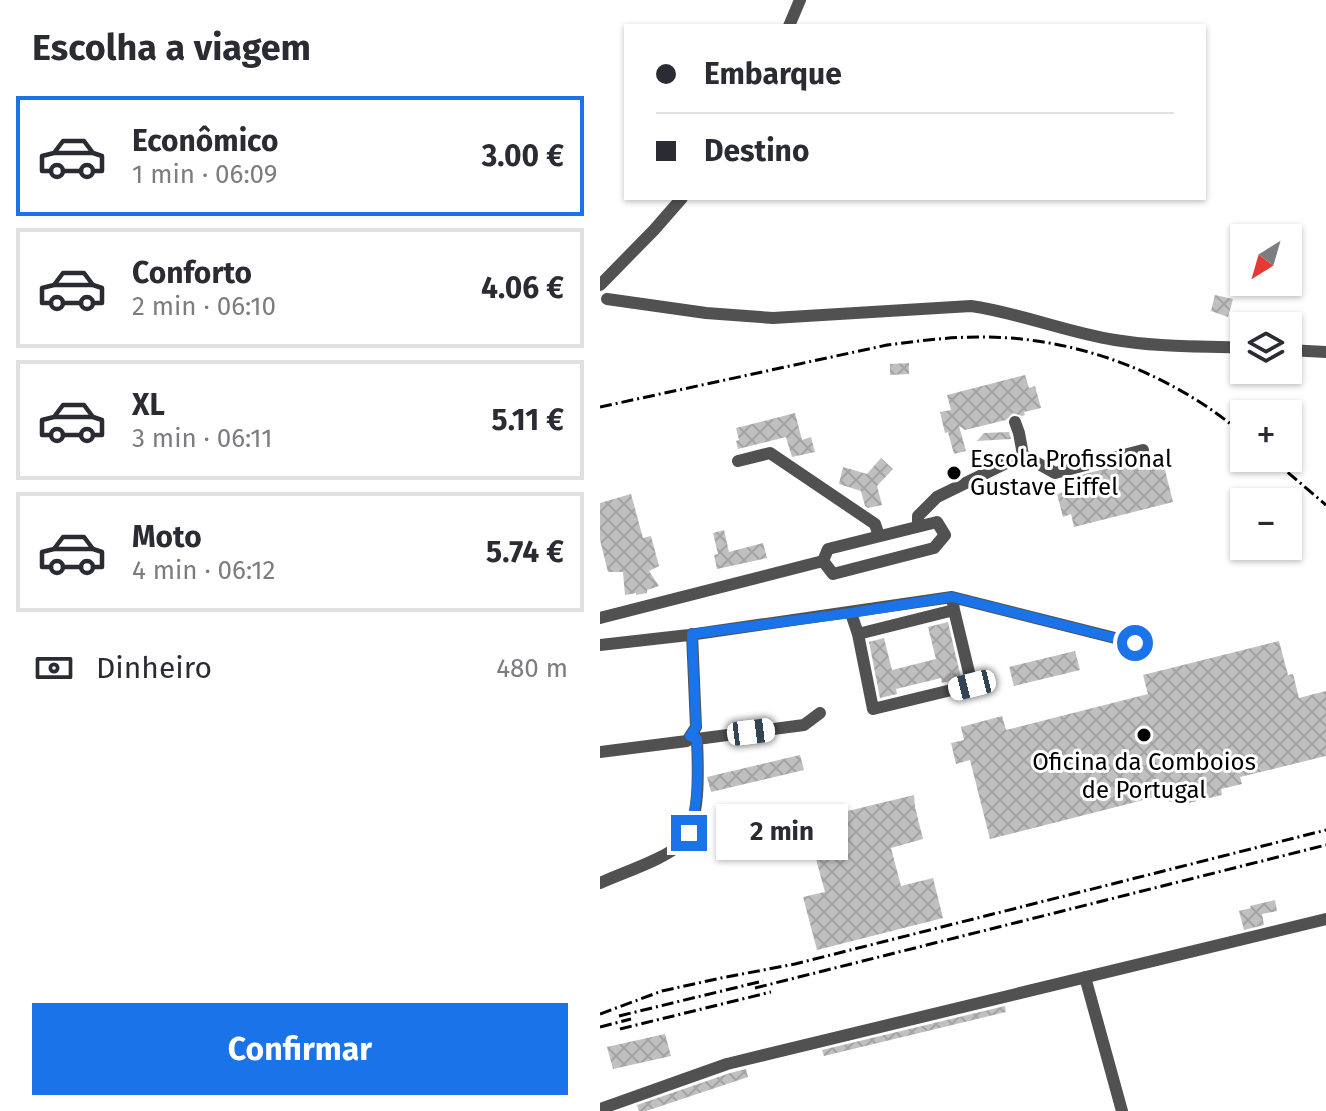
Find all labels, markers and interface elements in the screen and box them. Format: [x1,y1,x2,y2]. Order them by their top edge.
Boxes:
text: Escolha a viagem [32,26,311,70]
text: Embarque [704,56,842,92]
icon: car [36,120,108,192]
text: Econômico [132,123,278,159]
text: Destino [704,133,809,169]
text: 3.00 € [482,138,564,174]
text: 1 min · 06:09 [132,159,278,190]
north arrow [1230,224,1302,296]
map controls [1230,224,1302,560]
icon: car [36,252,108,324]
text: Conforto [132,255,252,291]
text: 4.06 € [481,270,564,306]
text: 2 min · 06:10 [132,291,276,322]
button: layers [1230,312,1302,384]
icon: car [36,384,108,456]
text: XL [132,387,165,423]
button: + [1230,400,1302,472]
text: 5.11 € [492,402,564,438]
text: 3 min · 06:11 [132,423,272,454]
place label: Escola Profissional Gustave Eiffel [970,445,1172,501]
marker: Escola Profissional Gustave Eiffel [945,464,963,482]
button: − [1230,488,1302,560]
icon: car [36,516,108,588]
text: Moto [132,519,202,555]
text: 5.74 € [486,534,564,570]
text: 4 min · 06:12 [132,555,275,586]
route start [1117,625,1153,661]
icon: cash [32,646,76,690]
text: Dinheiro [96,650,212,686]
text: 480 m [496,653,568,684]
car [946,668,998,702]
car [726,717,776,747]
marker: Oficina da Comboios de Portugal [1135,726,1153,744]
place label: Oficina da Comboios de Portugal [1032,748,1256,804]
callout: 2 min [717,805,849,861]
route end [671,815,707,851]
text: 2 min [750,816,814,847]
button: Confirmar [32,1003,568,1095]

